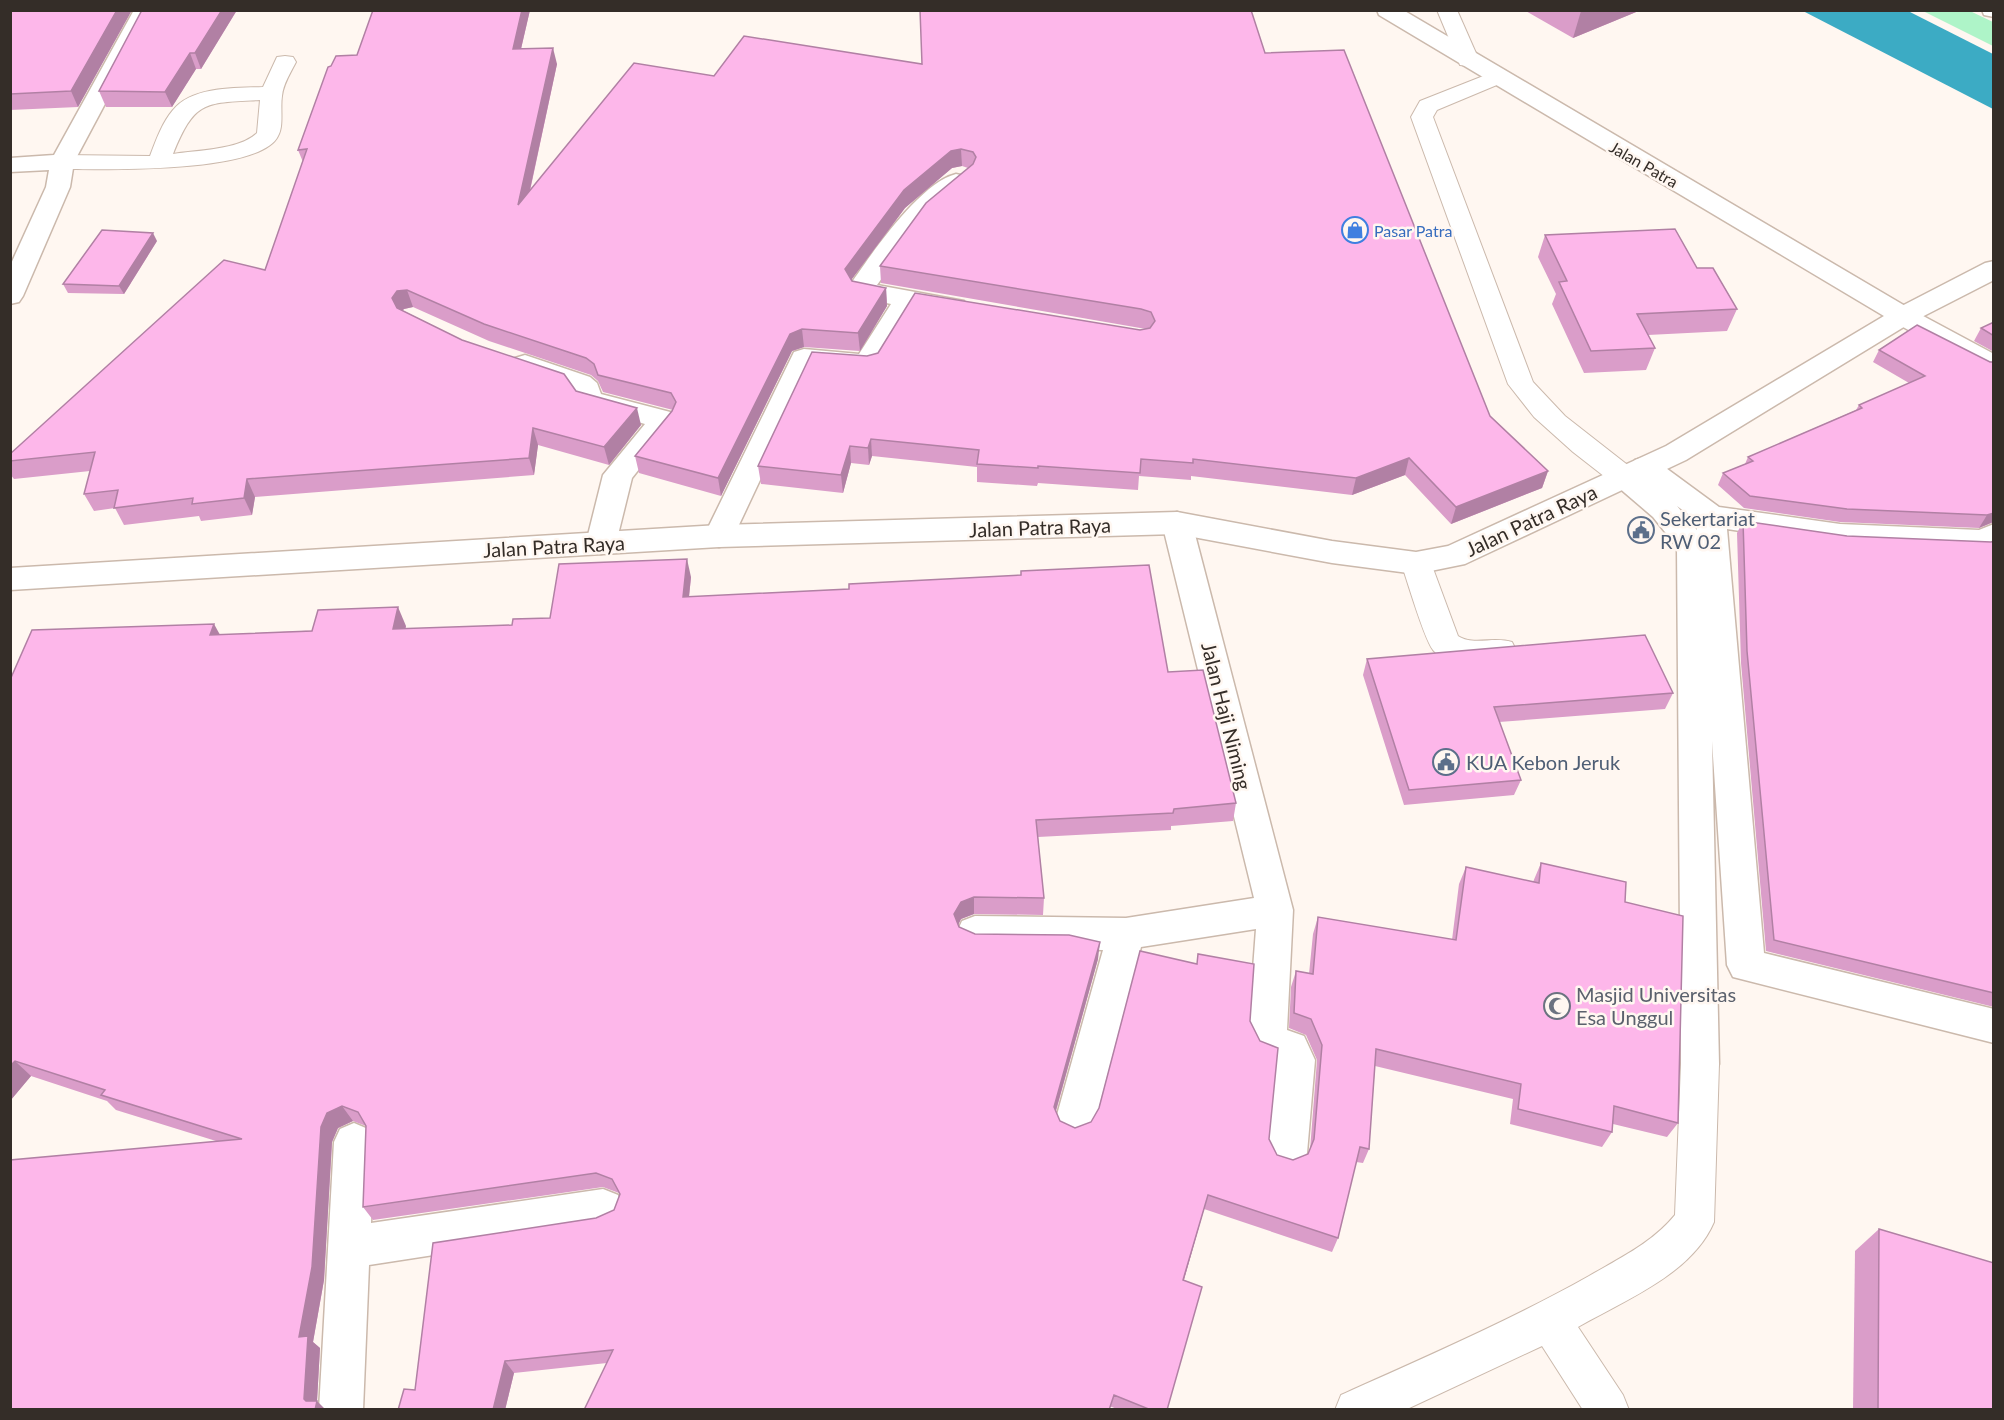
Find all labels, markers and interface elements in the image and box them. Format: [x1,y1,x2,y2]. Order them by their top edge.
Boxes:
street label: Jalan Patra [1606,137,1682,191]
shop icon: Pasar Patra [1340,215,1370,245]
place label: Pasar Patra [1374,221,1452,240]
street label: Jalan Patra Raya [1462,479,1600,561]
place label: Sekertariat RW 02 [1660,506,1755,553]
street label: Jalan Patra Raya [969,513,1111,541]
public building icon: Sekertariat RW 02 [1626,515,1656,545]
street label: Jalan Patra Raya [483,530,625,562]
street label: Jalan Haji Niming [1197,640,1257,792]
public building icon: KUA Kebon Jeruk [1431,747,1461,777]
place label: KUA Kebon Jeruk [1466,750,1621,774]
place label: Masjid Universitas Esa Unggul [1576,982,1736,1029]
mosque icon: Masjid Universitas Esa Unggul [1542,991,1572,1021]

